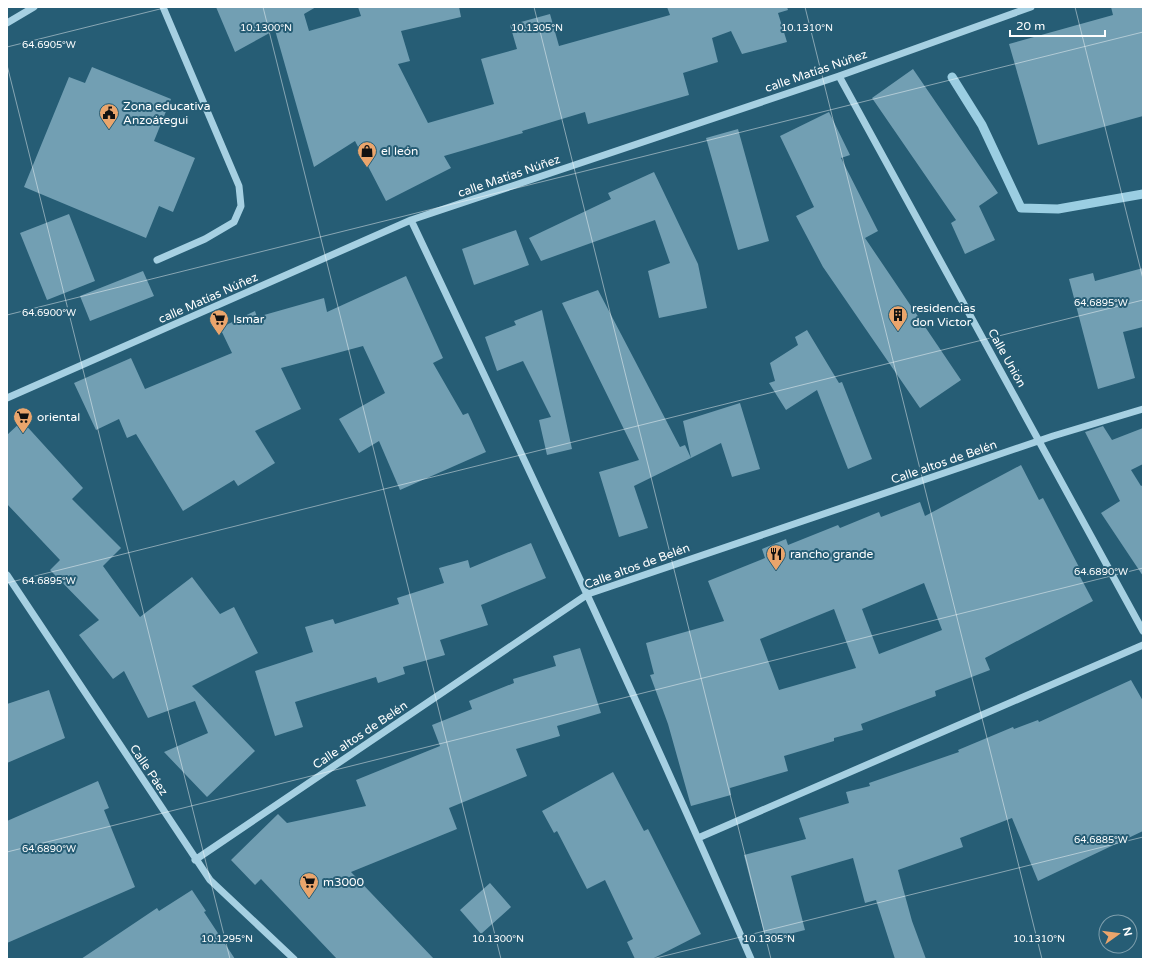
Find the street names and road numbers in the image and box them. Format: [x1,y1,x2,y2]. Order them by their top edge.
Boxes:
street label: calle Matías Núñez [763,47,869,95]
street label: calle Matías Núñez [456,152,562,200]
street label: calle Matías Núñez [156,270,260,326]
street label: Calle Unión [985,326,1029,390]
street label: Calle altos de Belén [889,437,999,487]
street label: Calle altos de Belén [582,540,692,592]
street label: Calle altos de Belén [310,698,410,772]
street label: Calle Páez [127,742,171,798]

